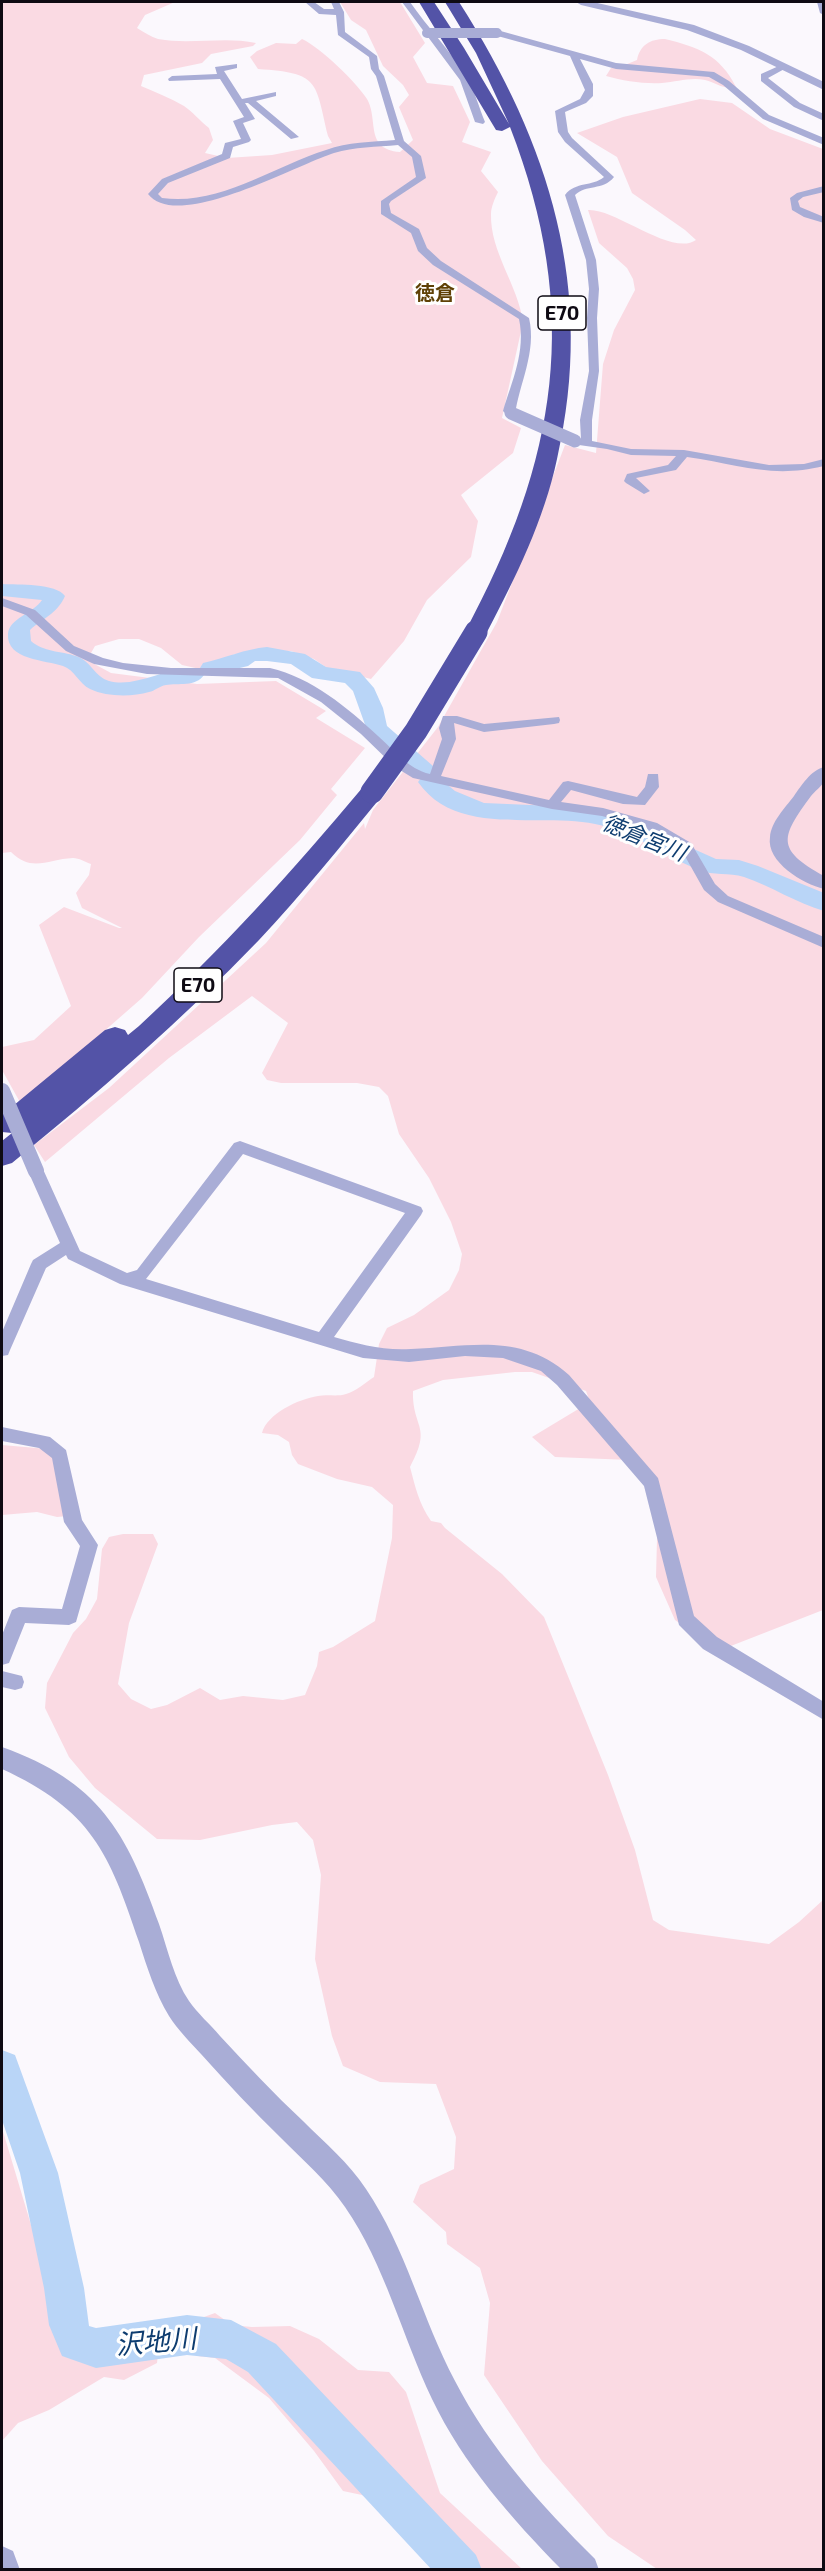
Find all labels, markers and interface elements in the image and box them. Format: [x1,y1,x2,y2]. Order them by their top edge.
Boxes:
district label: 徳倉 [415,281,455,305]
road number: E70 [538,296,586,330]
water label: 徳倉宮川 [598,809,690,867]
road number: E70 [174,968,222,1002]
water label: 沢地川 [114,2322,198,2362]

